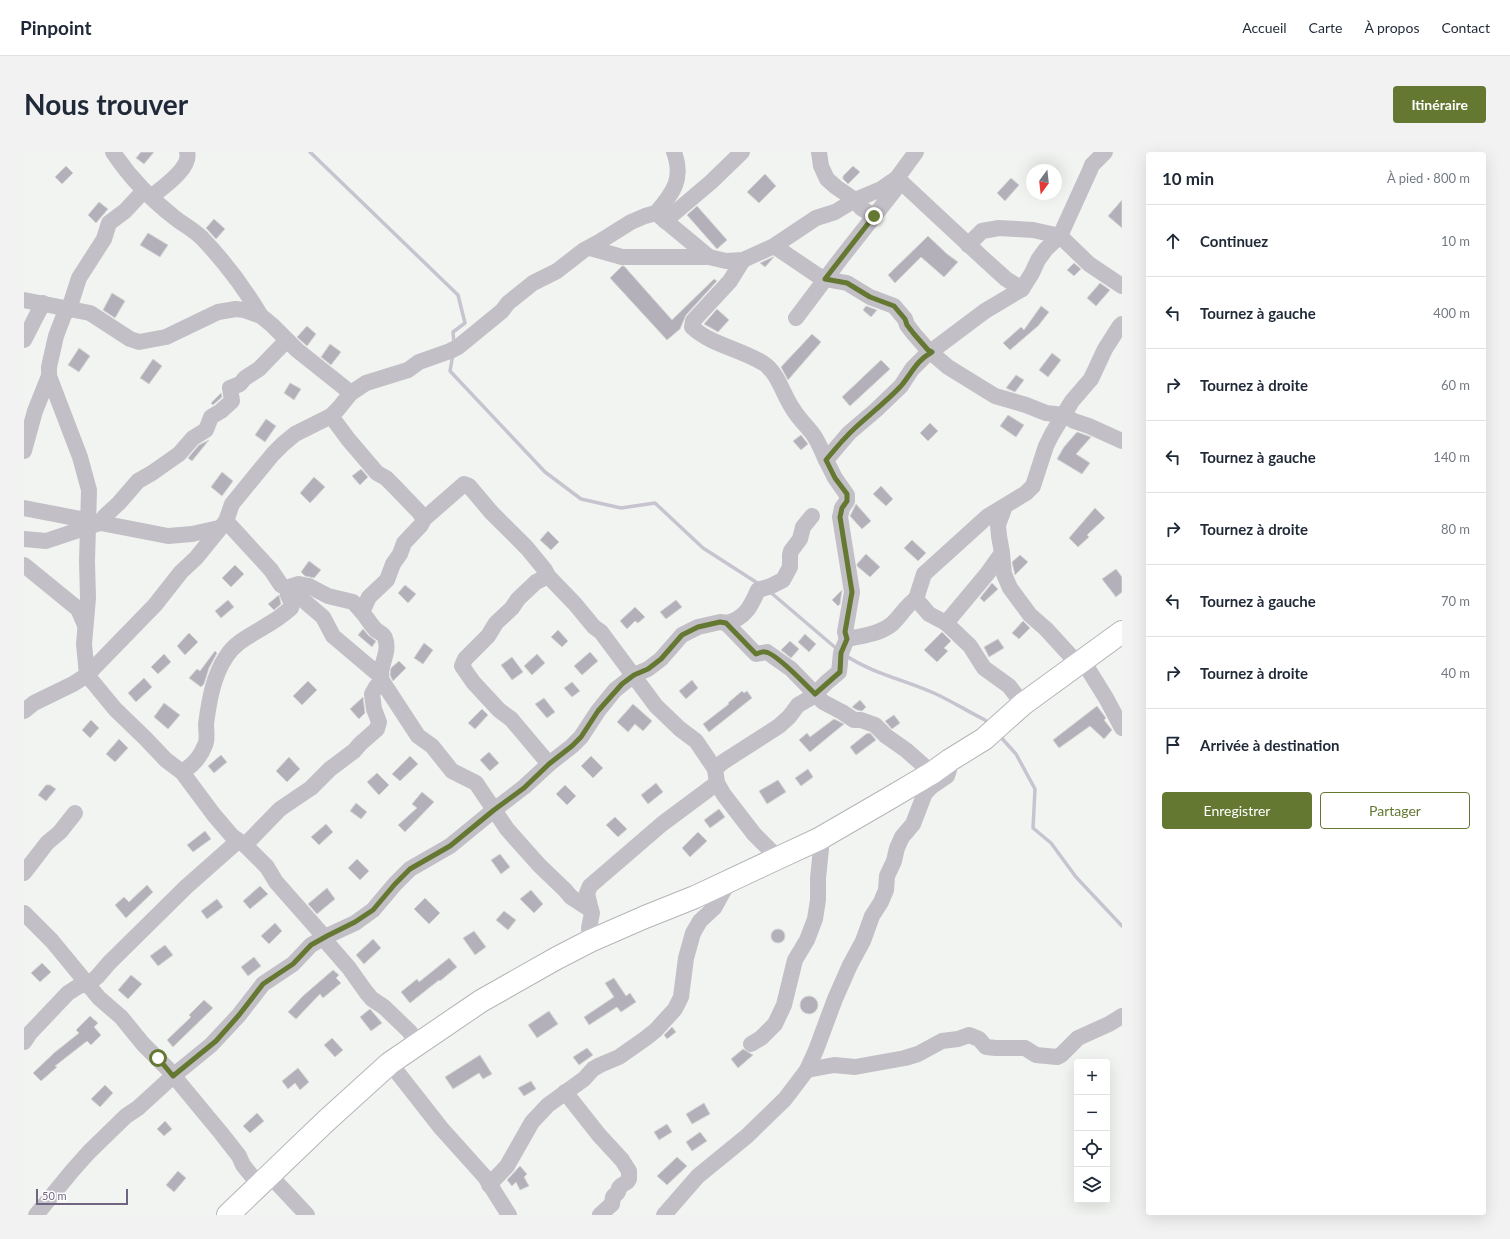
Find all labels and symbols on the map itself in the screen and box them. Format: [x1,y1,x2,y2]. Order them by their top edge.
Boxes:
north arrow [1026,164,1062,200]
route end [865,207,883,225]
route start [149,1049,167,1067]
scale bar [36,1187,128,1206]

